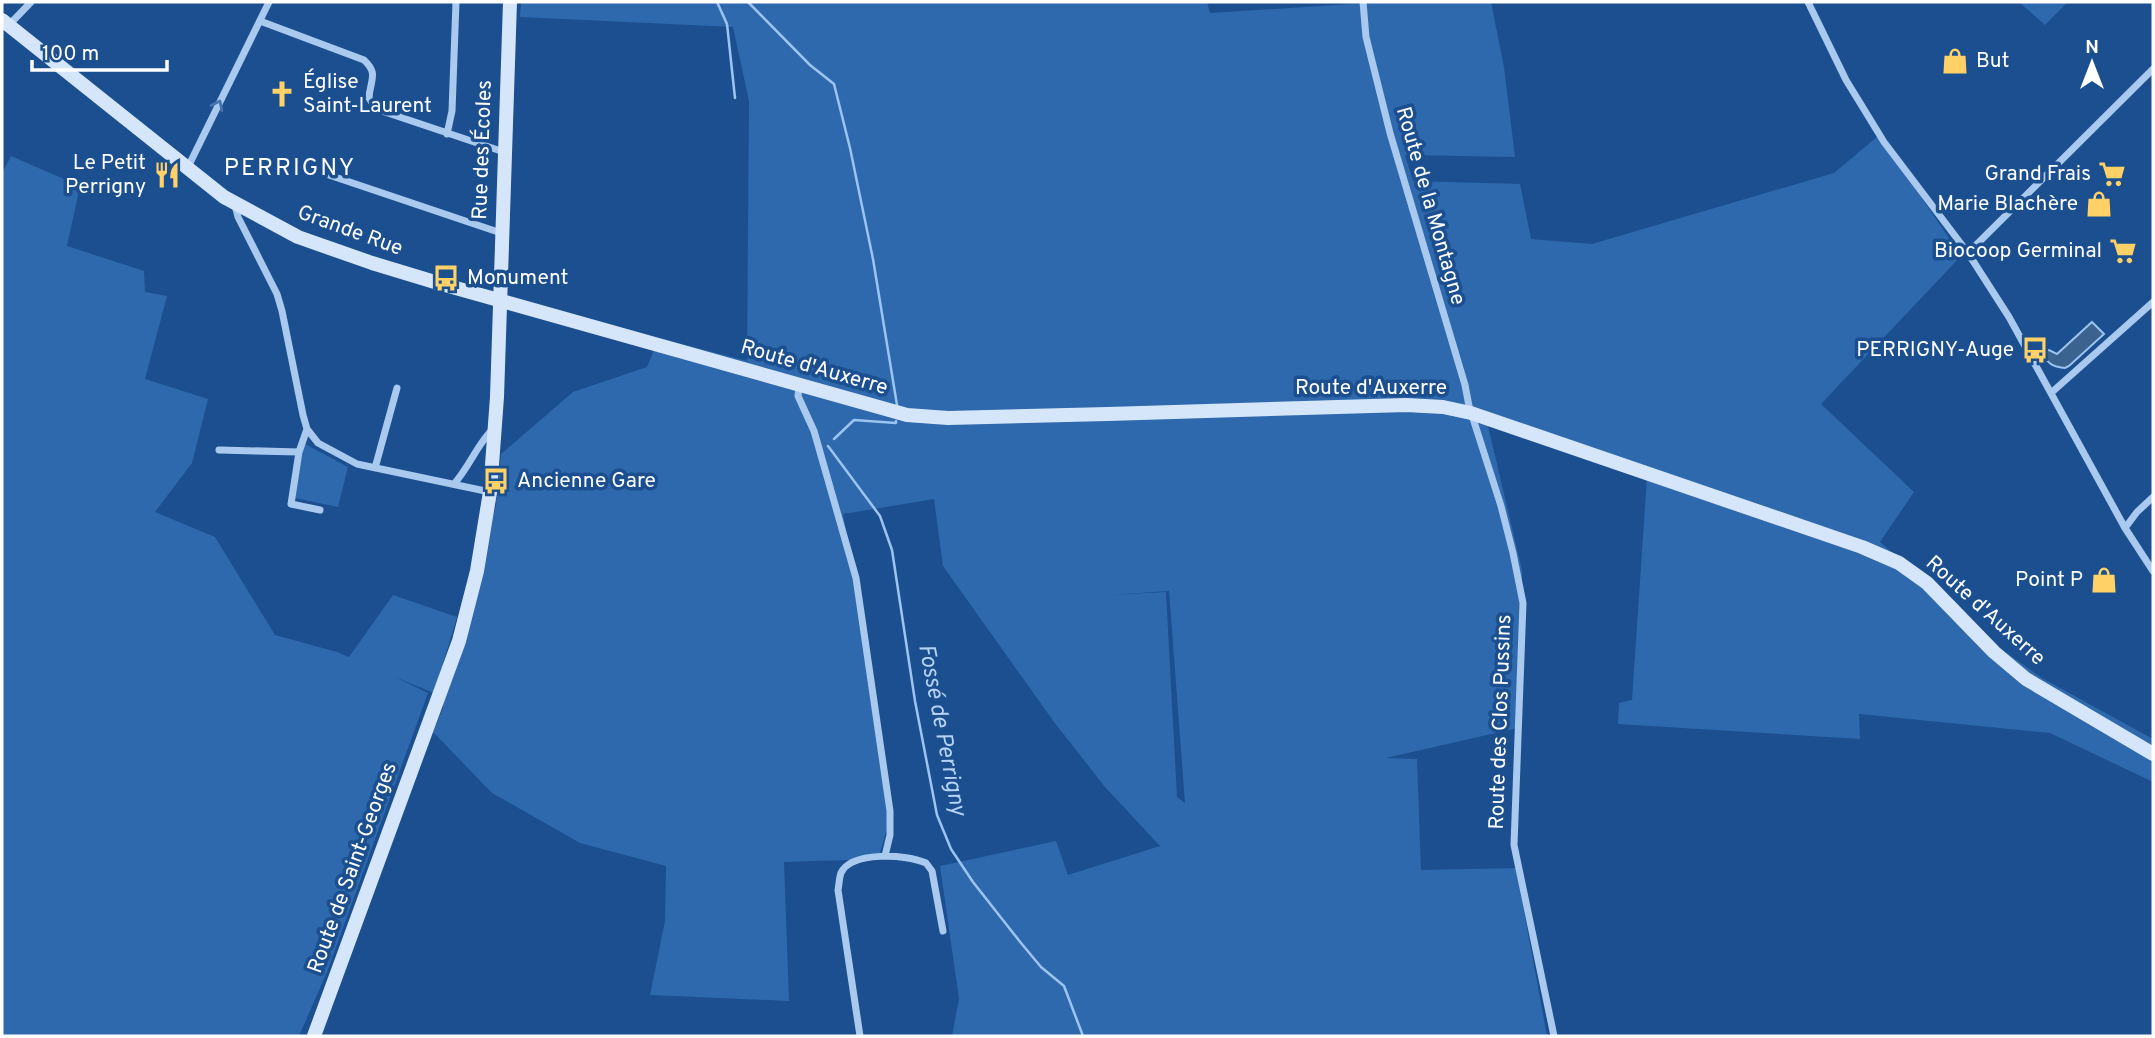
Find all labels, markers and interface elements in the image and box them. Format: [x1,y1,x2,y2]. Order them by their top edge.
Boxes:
scale bar [32,28,166,72]
north arrow [2057,28,2127,98]
text: N [2085,36,2099,60]
text: 100 m [42,41,99,68]
shop icon: But [1940,46,1970,76]
place label: But [1976,48,2010,75]
place label: Église Saint-Laurent [303,68,432,120]
church icon: Église Saint-Laurent [267,79,297,109]
street label: Rue des Écoles [466,80,499,220]
one-way arrow [210,100,224,112]
street label: Route de la Montagne [1389,104,1471,308]
place label: Le Petit Perrigny [65,150,146,201]
district label: PERRIGNY [224,154,356,184]
supermarket icon: Grand Frais [2097,159,2127,189]
restaurant icon: Le Petit Perrigny [152,160,182,190]
place label: Grand Frais [1984,161,2091,188]
shop icon: Marie Blachère [2084,189,2114,219]
place label: Marie Blachère [1937,191,2078,218]
street label: Grande Rue [294,199,406,263]
supermarket icon: Biocoop Germinal [2108,236,2138,266]
place label: Biocoop Germinal [1934,238,2102,265]
bus stop icon: Monument [431,263,461,293]
place label: Monument [467,265,568,292]
street label: Route d'Auxerre [737,334,891,402]
bus stop icon: PERRIGNY-Auge [2020,335,2050,365]
place label: PERRIGNY-Auge [1856,337,2014,364]
street label: Route d'Auxerre [1295,375,1447,402]
bus stop icon: Ancienne Gare [481,466,511,496]
place label: Ancienne Gare [517,468,656,495]
street label: Route d'Auxerre [1919,550,2051,672]
shop icon: Point P [2089,565,2119,595]
place label: Point P [2015,567,2083,594]
street label: Route des Clos Pussins [1484,614,1518,830]
water label: Fossé de Perrigny [910,642,972,821]
street label: Route de Saint-Georges [302,759,404,977]

